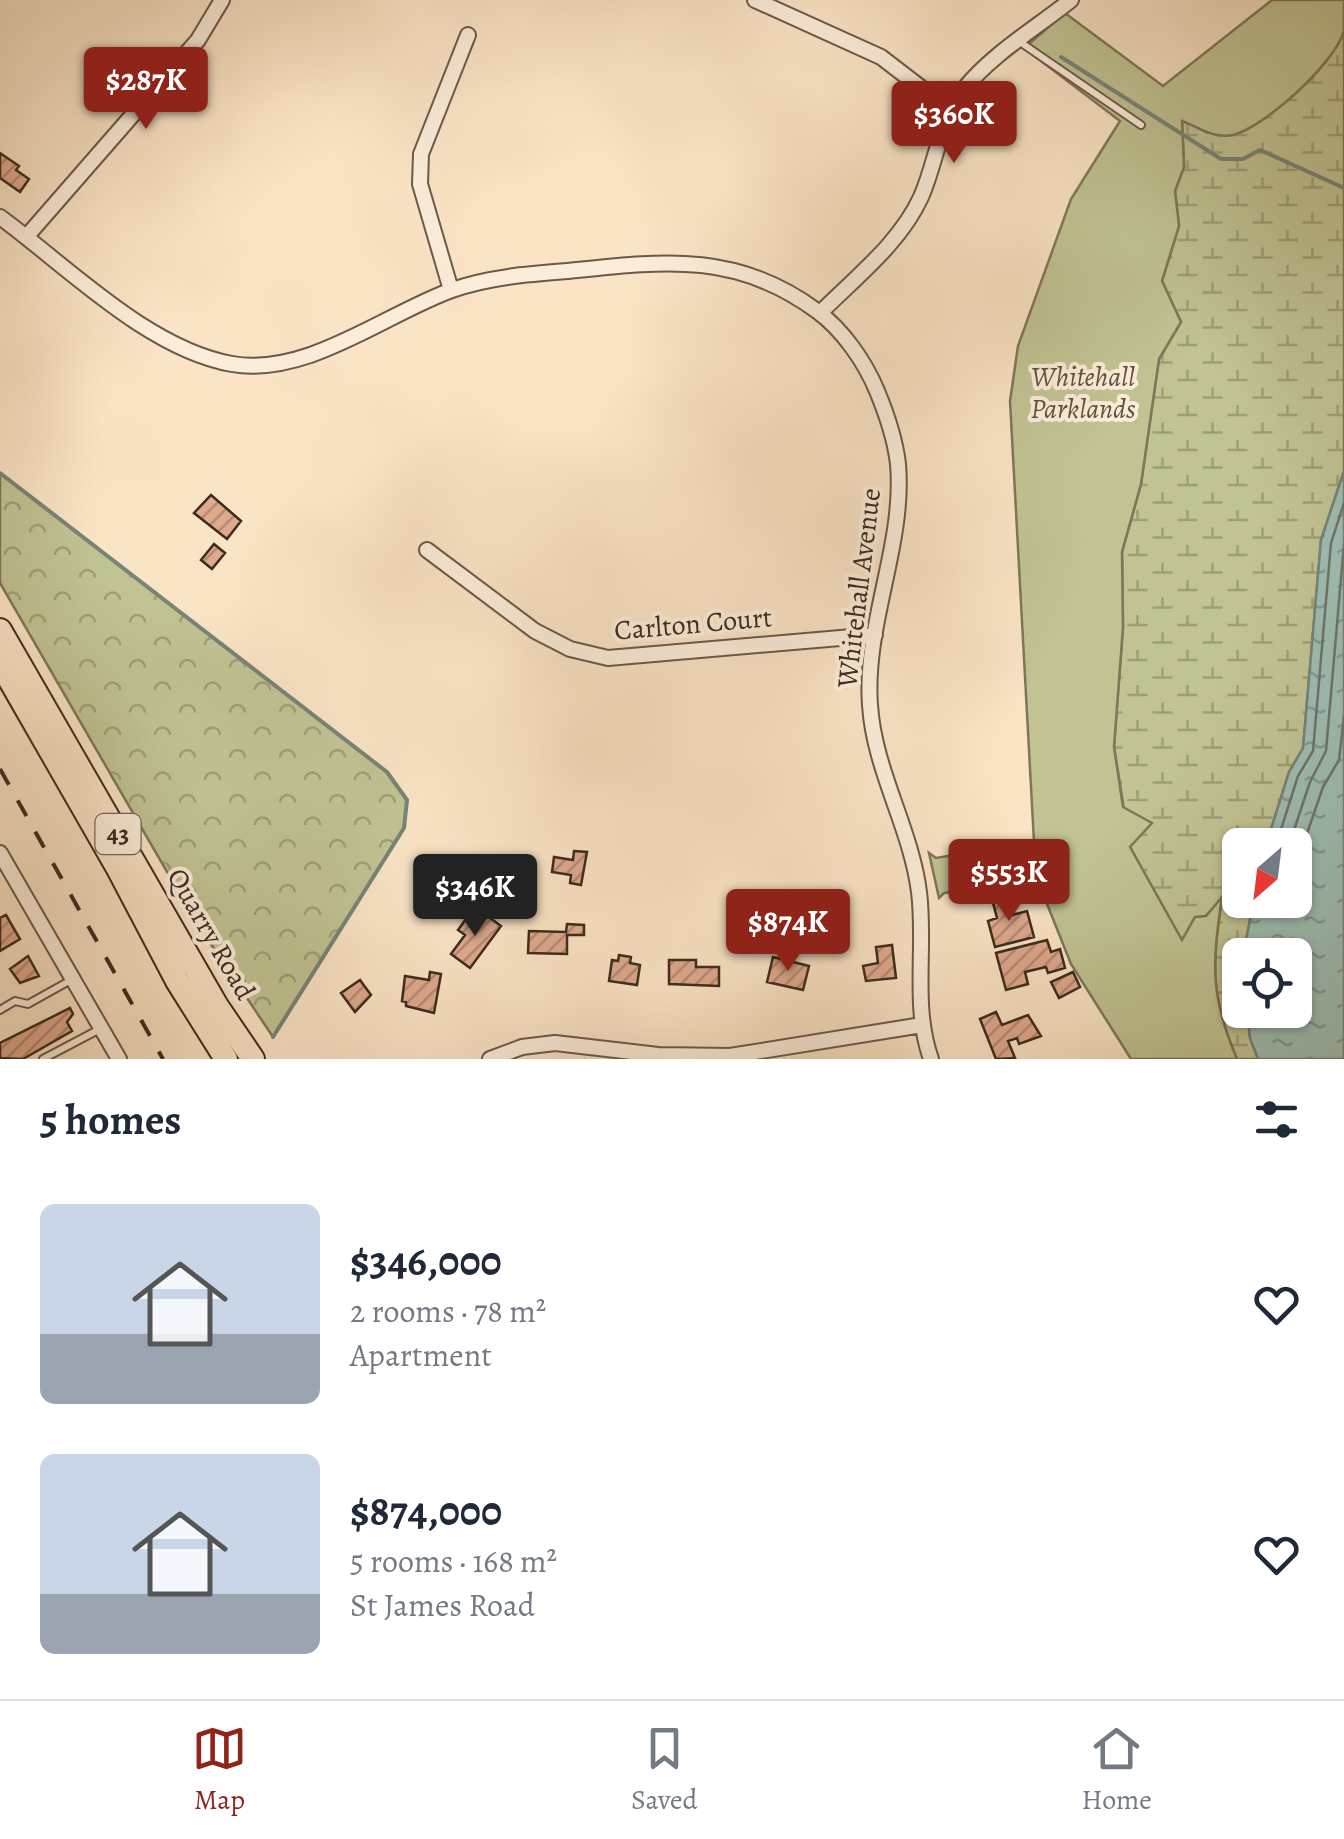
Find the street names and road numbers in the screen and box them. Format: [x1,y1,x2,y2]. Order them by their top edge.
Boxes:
street label: Whitehall Avenue [828,486,890,691]
street label: Carlton Court [613,598,773,650]
road number: 43 [96,814,140,854]
street label: Quarry Road [158,861,264,1008]

